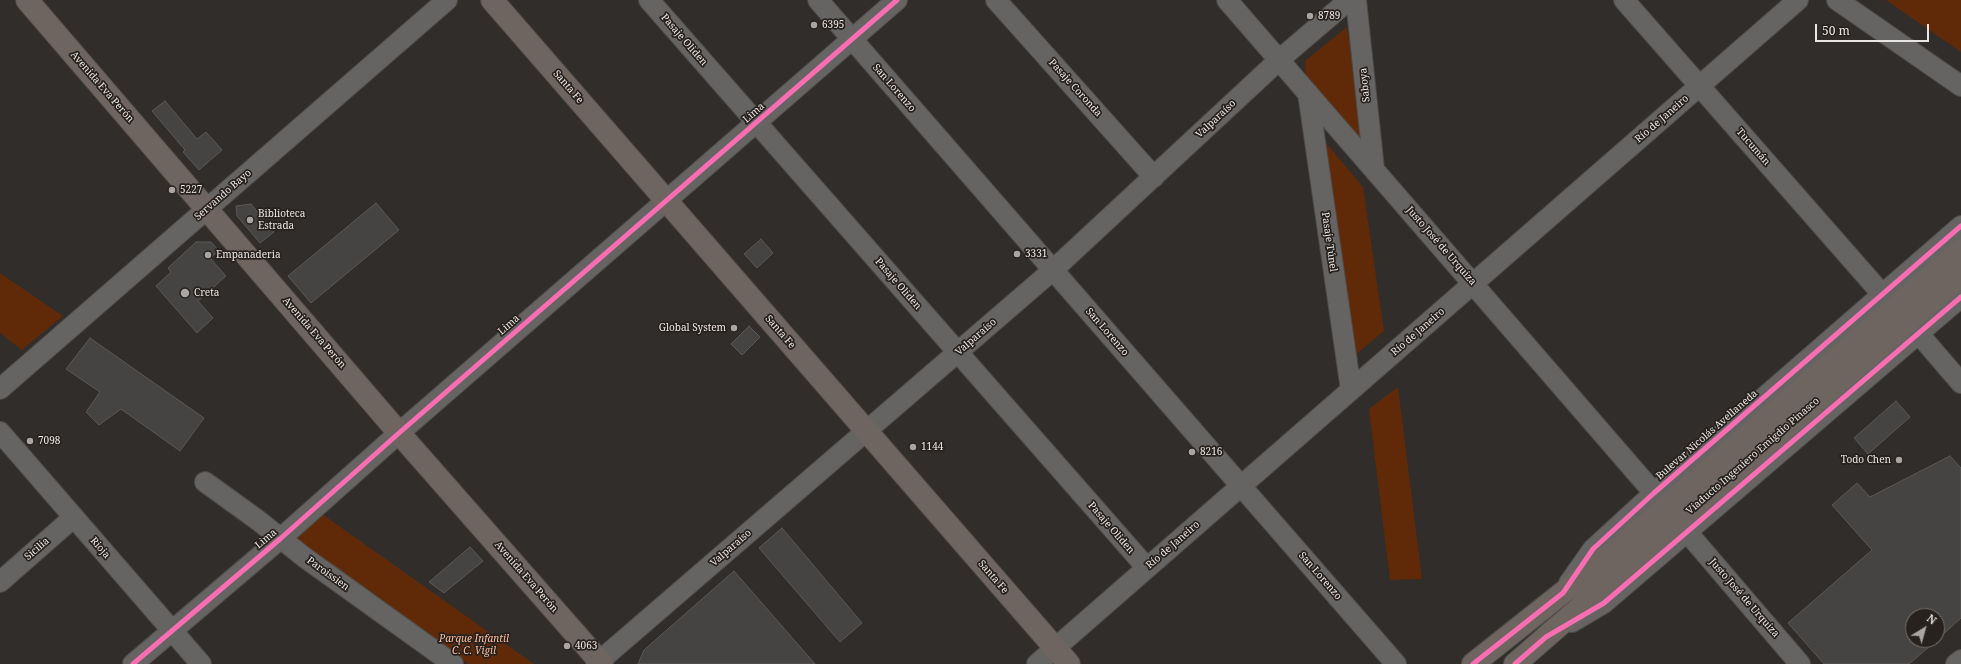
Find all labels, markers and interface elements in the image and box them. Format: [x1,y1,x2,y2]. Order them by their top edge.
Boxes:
place label: 8789 [1318,10,1340,22]
marker: 8789 [1305,11,1315,21]
street label: Pasaje Oliden [658,12,710,68]
scale bar [1817,16,1931,42]
place label: 6395 [822,19,844,31]
marker: 6395 [809,20,819,30]
text: 50 m [1822,22,1850,39]
street label: Avenida Eva Perón [68,49,136,125]
street label: Pasaje Coronda [1046,57,1104,119]
street label: San Lorenzo [870,62,918,114]
street label: Saboya [1357,67,1373,103]
street label: Santa Fe [550,68,586,106]
street label: Río de Janeiro [1633,93,1691,145]
street label: Valparaíso [1194,97,1238,141]
street label: Lima [741,100,767,126]
street label: Tucumán [1734,126,1772,168]
street label: Servando Bayo [192,167,254,223]
place label: 5227 [180,184,202,196]
marker: 5227 [167,185,177,195]
street label: Justo José de Urquiza [1403,204,1479,288]
place label: Biblioteca Estrada [258,208,305,232]
street label: Pasaje Túnel [1319,211,1339,273]
marker: Biblioteca Estrada [245,215,255,225]
place label: 3331 [1025,248,1047,260]
place label: Empanaderia [216,249,281,261]
marker: 3331 [1012,249,1022,259]
marker: Empanaderia [203,250,213,260]
street label: Pasaje Oliden [872,256,924,312]
marker: Creta [179,287,191,299]
place label: Creta [194,287,219,299]
street label: Avenida Eva Perón [280,295,348,371]
street label: San Lorenzo [1083,306,1131,358]
street label: Río de Janeiro [1389,306,1447,358]
street label: Lima [496,312,522,338]
street label: Santa Fe [762,313,798,351]
street label: Valparaíso [953,316,999,358]
place label: Global System [659,322,726,334]
marker: Global System [729,323,739,333]
street label: Bulevar Nicolás Avellaneda [1654,388,1760,482]
street label: Viaducto Ingeniero Emigdio Pinasco [1684,395,1822,517]
place label: 7098 [38,435,60,447]
marker: 7098 [25,436,35,446]
place label: 1144 [921,441,943,453]
marker: 1144 [908,442,918,452]
place label: 8216 [1200,446,1222,458]
marker: 8216 [1187,447,1197,457]
place label: Todo Chen [1841,454,1891,466]
marker: Todo Chen [1894,455,1904,465]
street label: Pasaje Oliden [1085,500,1137,556]
street label: Río de Janeiro [1144,519,1202,571]
street label: Lima [253,527,279,551]
street label: Valparaíso [708,527,754,569]
street label: Sicilia [22,535,52,563]
street label: Rioja [88,535,112,561]
street label: Avenida Eva Perón [492,539,560,615]
street label: San Lorenzo [1296,550,1344,602]
street label: Paroissien [305,555,351,593]
street label: Justo José de Urquiza [1706,556,1782,640]
street label: Santa Fe [975,558,1011,596]
north arrow [1905,608,1945,648]
text: N [1924,610,1940,627]
park label: Parque Infantil C. C. Vigil [439,633,509,656]
place label: 4063 [575,640,597,652]
marker: 4063 [562,641,572,651]

